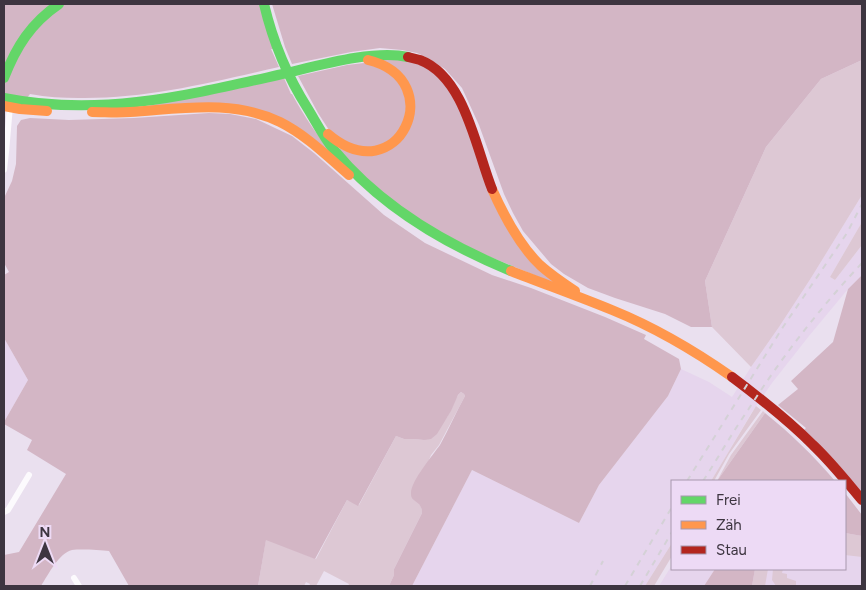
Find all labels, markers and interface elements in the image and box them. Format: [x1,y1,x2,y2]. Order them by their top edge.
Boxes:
legend [671,480,846,570]
text: Frei [716,491,741,509]
text: Zäh [716,516,742,534]
north arrow [20,520,70,570]
text: N [40,524,50,541]
text: Stau [716,541,747,559]

